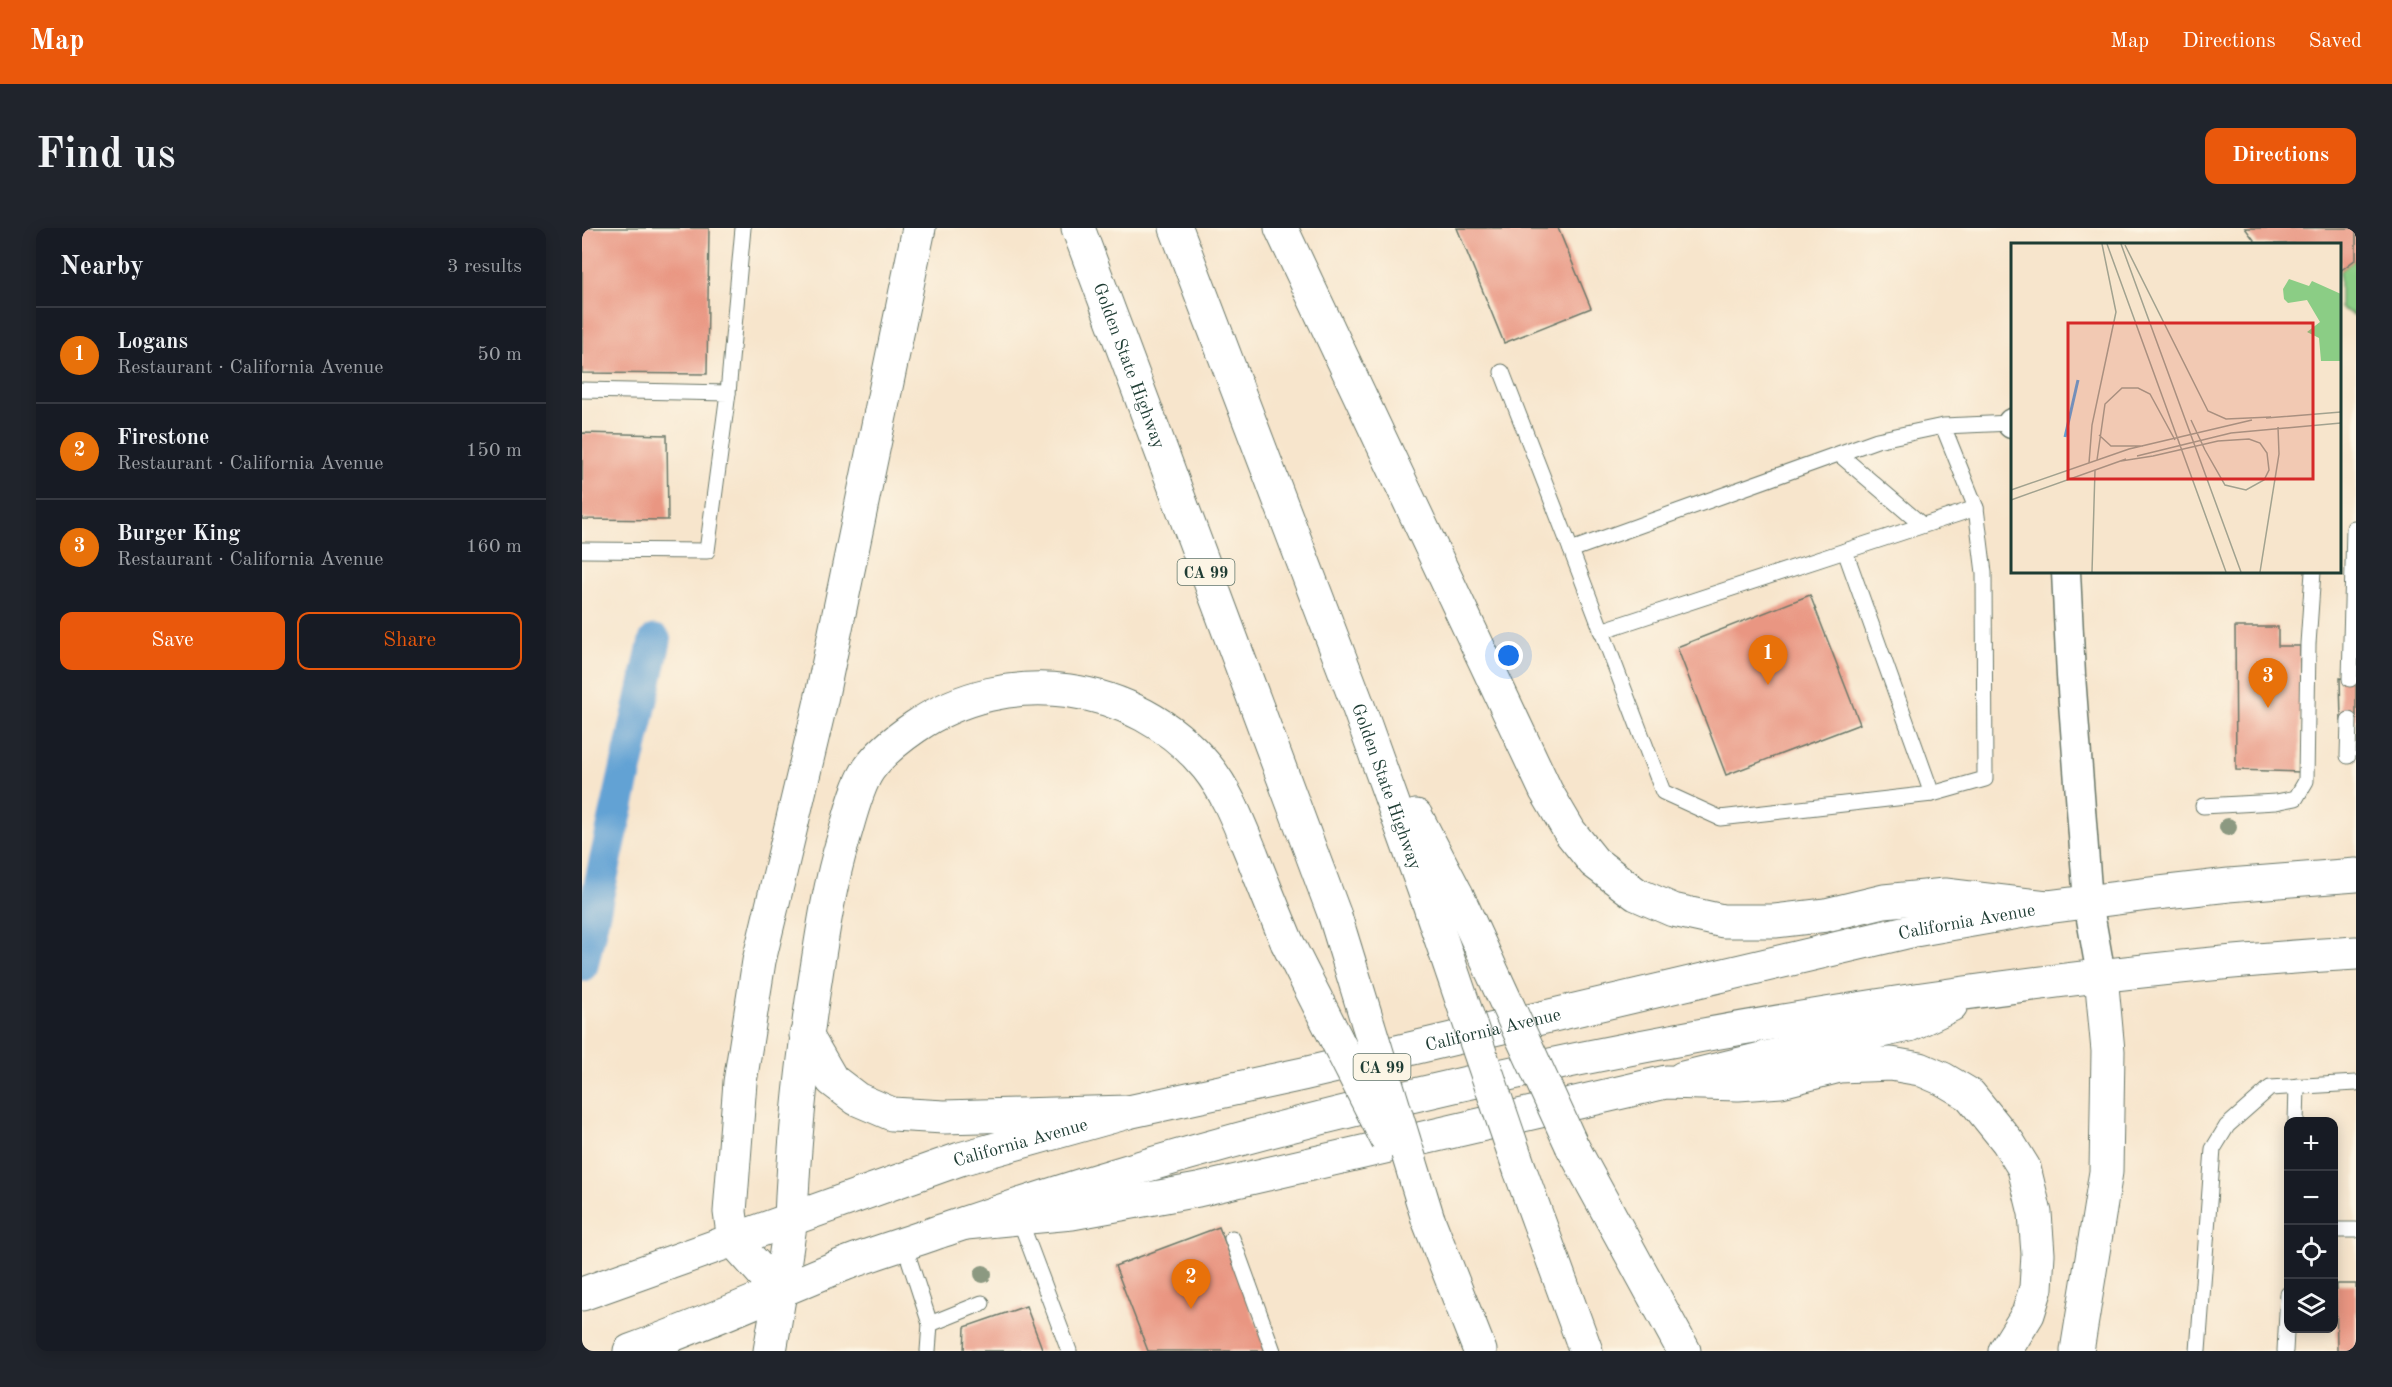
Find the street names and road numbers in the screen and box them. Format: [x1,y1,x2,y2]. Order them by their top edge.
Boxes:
street label: Golden State Highway [1089,281,1168,452]
road number: CA 99 [1178,559,1234,585]
street label: Golden State Highway [1348,701,1424,873]
street label: California Avenue [1897,901,2037,944]
street label: California Avenue [1424,1006,1563,1055]
road number: CA 99 [1354,1054,1410,1080]
street label: California Avenue [951,1116,1090,1171]

